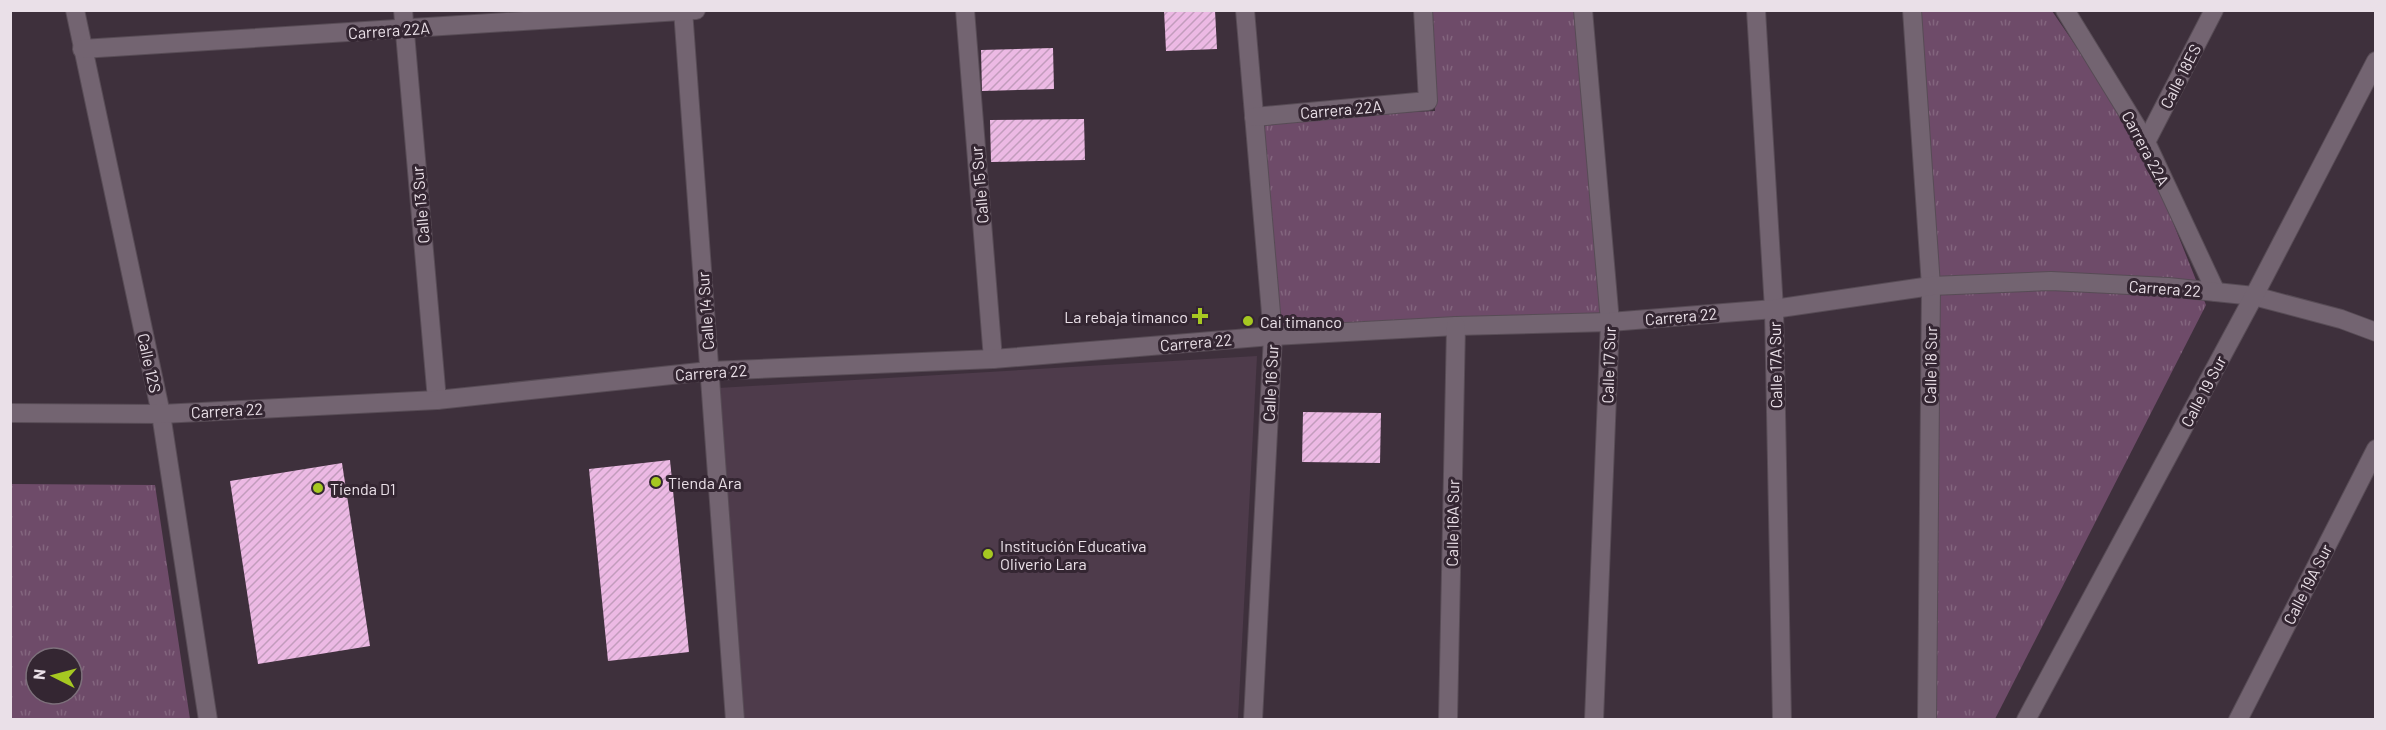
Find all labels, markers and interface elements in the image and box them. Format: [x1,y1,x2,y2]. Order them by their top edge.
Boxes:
street label: Carrera 22A [347,18,431,42]
street label: Calle 18ES [2156,41,2204,111]
street label: Carrera 22A [1299,96,1383,122]
street label: Carrera 22A [2118,107,2174,189]
street label: Calle 15 Sur [966,145,992,225]
street label: Calle 13 Sur [407,165,433,245]
street label: Calle 14 Sur [693,271,717,351]
street label: Carrera 22 [2128,276,2202,300]
street label: Carrera 22 [1644,303,1718,329]
place label: La rebaja timanco [1064,307,1188,326]
marker: La rebaja timanco [1193,309,1207,323]
place label: Cai timanco [1260,312,1342,331]
marker: Cai timanco [1241,314,1255,328]
street label: Calle 17A Sur [1765,321,1785,409]
street label: Calle 17 Sur [1597,326,1619,404]
street label: Calle 18 Sur [1920,326,1940,404]
street label: Carrera 22 [1159,329,1233,355]
street label: Calle 12S [134,331,166,395]
street label: Calle 16 Sur [1258,344,1282,422]
street label: Calle 19 Sur [2176,352,2230,430]
street label: Carrera 22 [674,360,748,384]
street label: Carrera 22 [190,399,264,421]
place label: Tienda Ara [668,473,742,492]
marker: Tienda Ara [649,475,663,489]
place label: Tienda D1 [330,479,396,498]
street label: Calle 16A Sur [1442,479,1462,567]
marker: Tienda D1 [311,481,325,495]
place label: Institución Educativa Oliverio Lara [1000,536,1146,573]
street label: Calle 19A Sur [2279,541,2335,627]
marker: Institución Educativa Oliverio Lara [981,547,995,561]
north arrow [24,646,84,706]
text: N [29,668,49,681]

